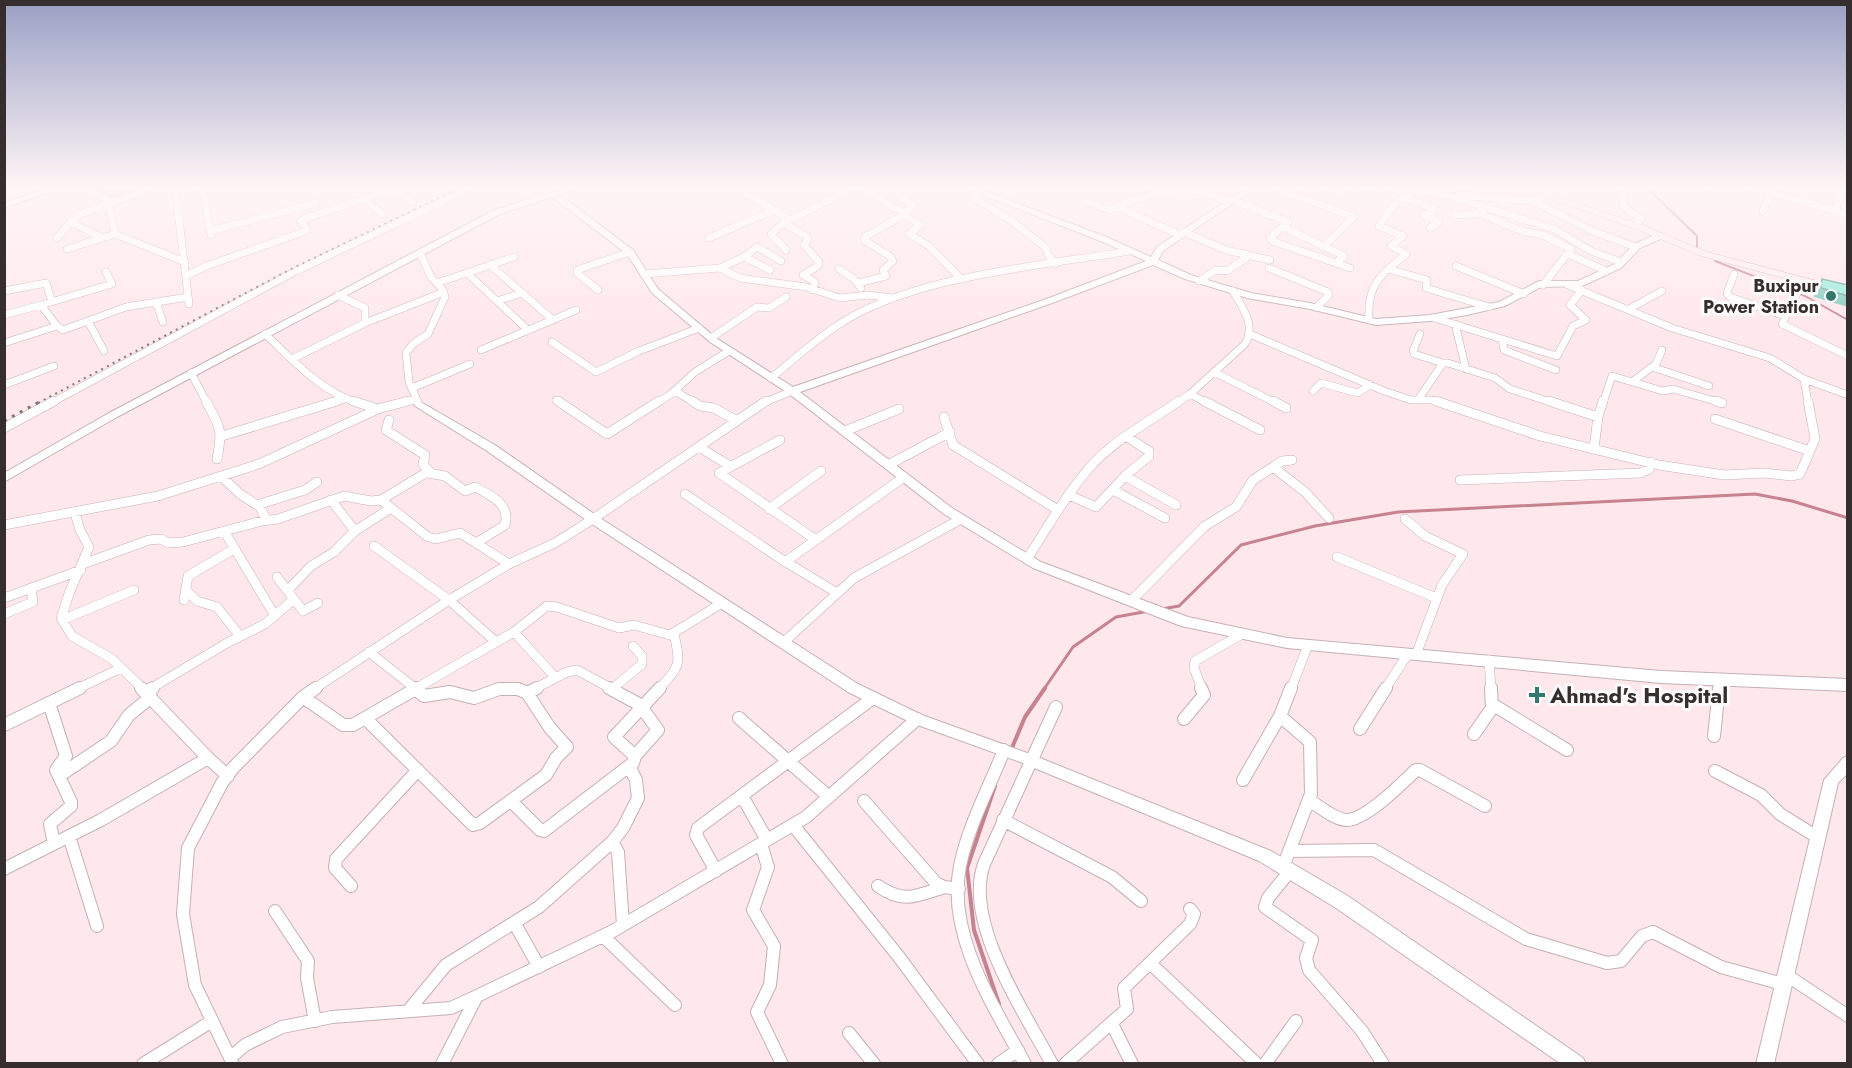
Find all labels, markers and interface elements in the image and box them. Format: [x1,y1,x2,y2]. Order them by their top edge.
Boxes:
place label: Buxipur Power Station [1703,273,1820,320]
marker: Buxipur Power Station [1824,289,1838,303]
place label: Ahmad's Hospital [1549,679,1728,711]
marker: Ahmad's Hospital [1528,686,1546,704]

